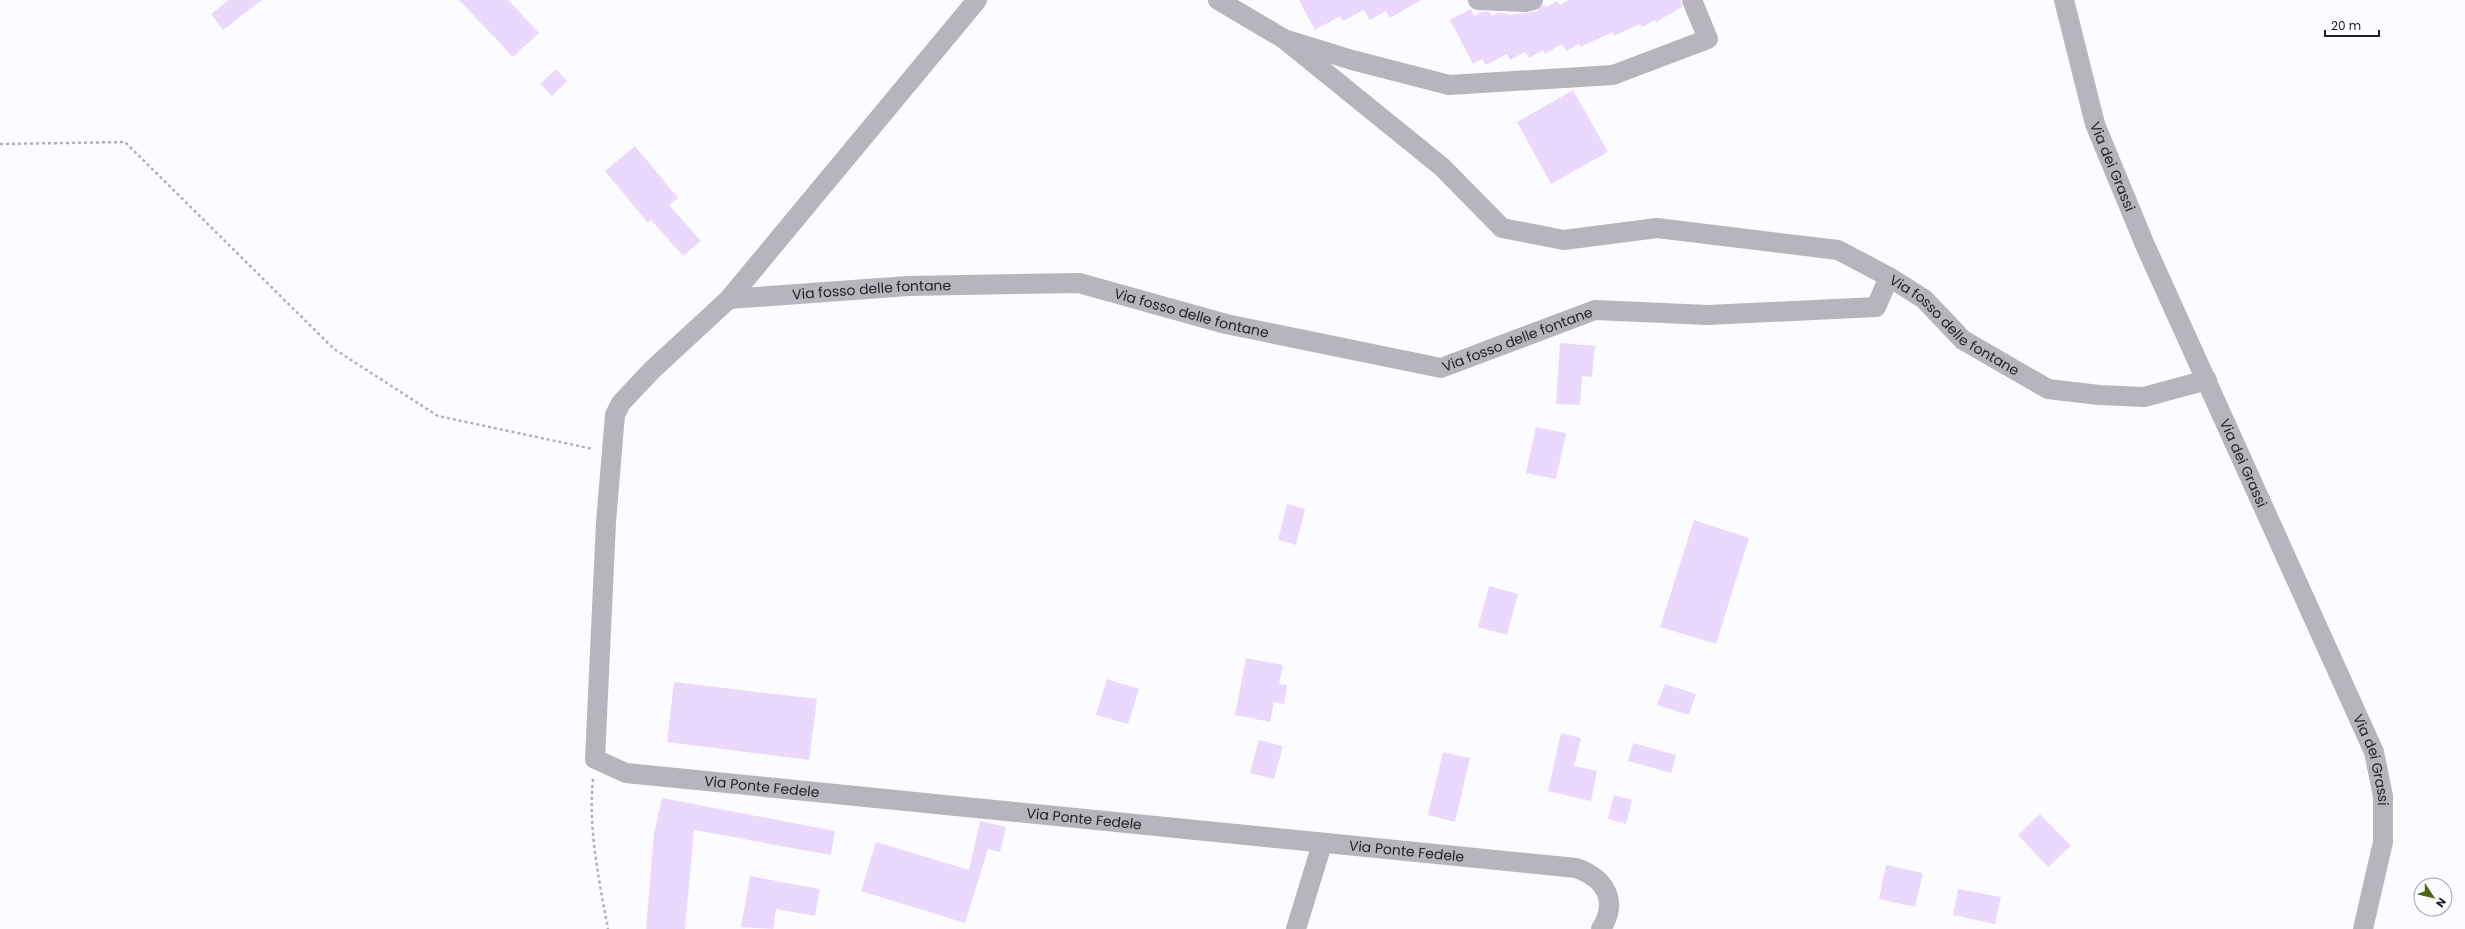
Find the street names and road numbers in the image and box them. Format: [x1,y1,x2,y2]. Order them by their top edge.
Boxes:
street label: Via dei Grassi [2085,119,2140,214]
street label: Via fosso delle fontane [1886,270,2023,381]
street label: Via fosso delle fontane [791,275,952,304]
street label: Via fosso delle fontane [1112,283,1271,343]
street label: Via fosso delle fontane [1439,302,1596,377]
street label: Via dei Grassi [2215,416,2272,511]
street label: Via dei Grassi [2348,711,2393,806]
street label: Via Ponte Fedele [703,771,821,802]
street label: Via Ponte Fedele [1026,803,1143,835]
street label: Via Ponte Fedele [1348,835,1465,867]

